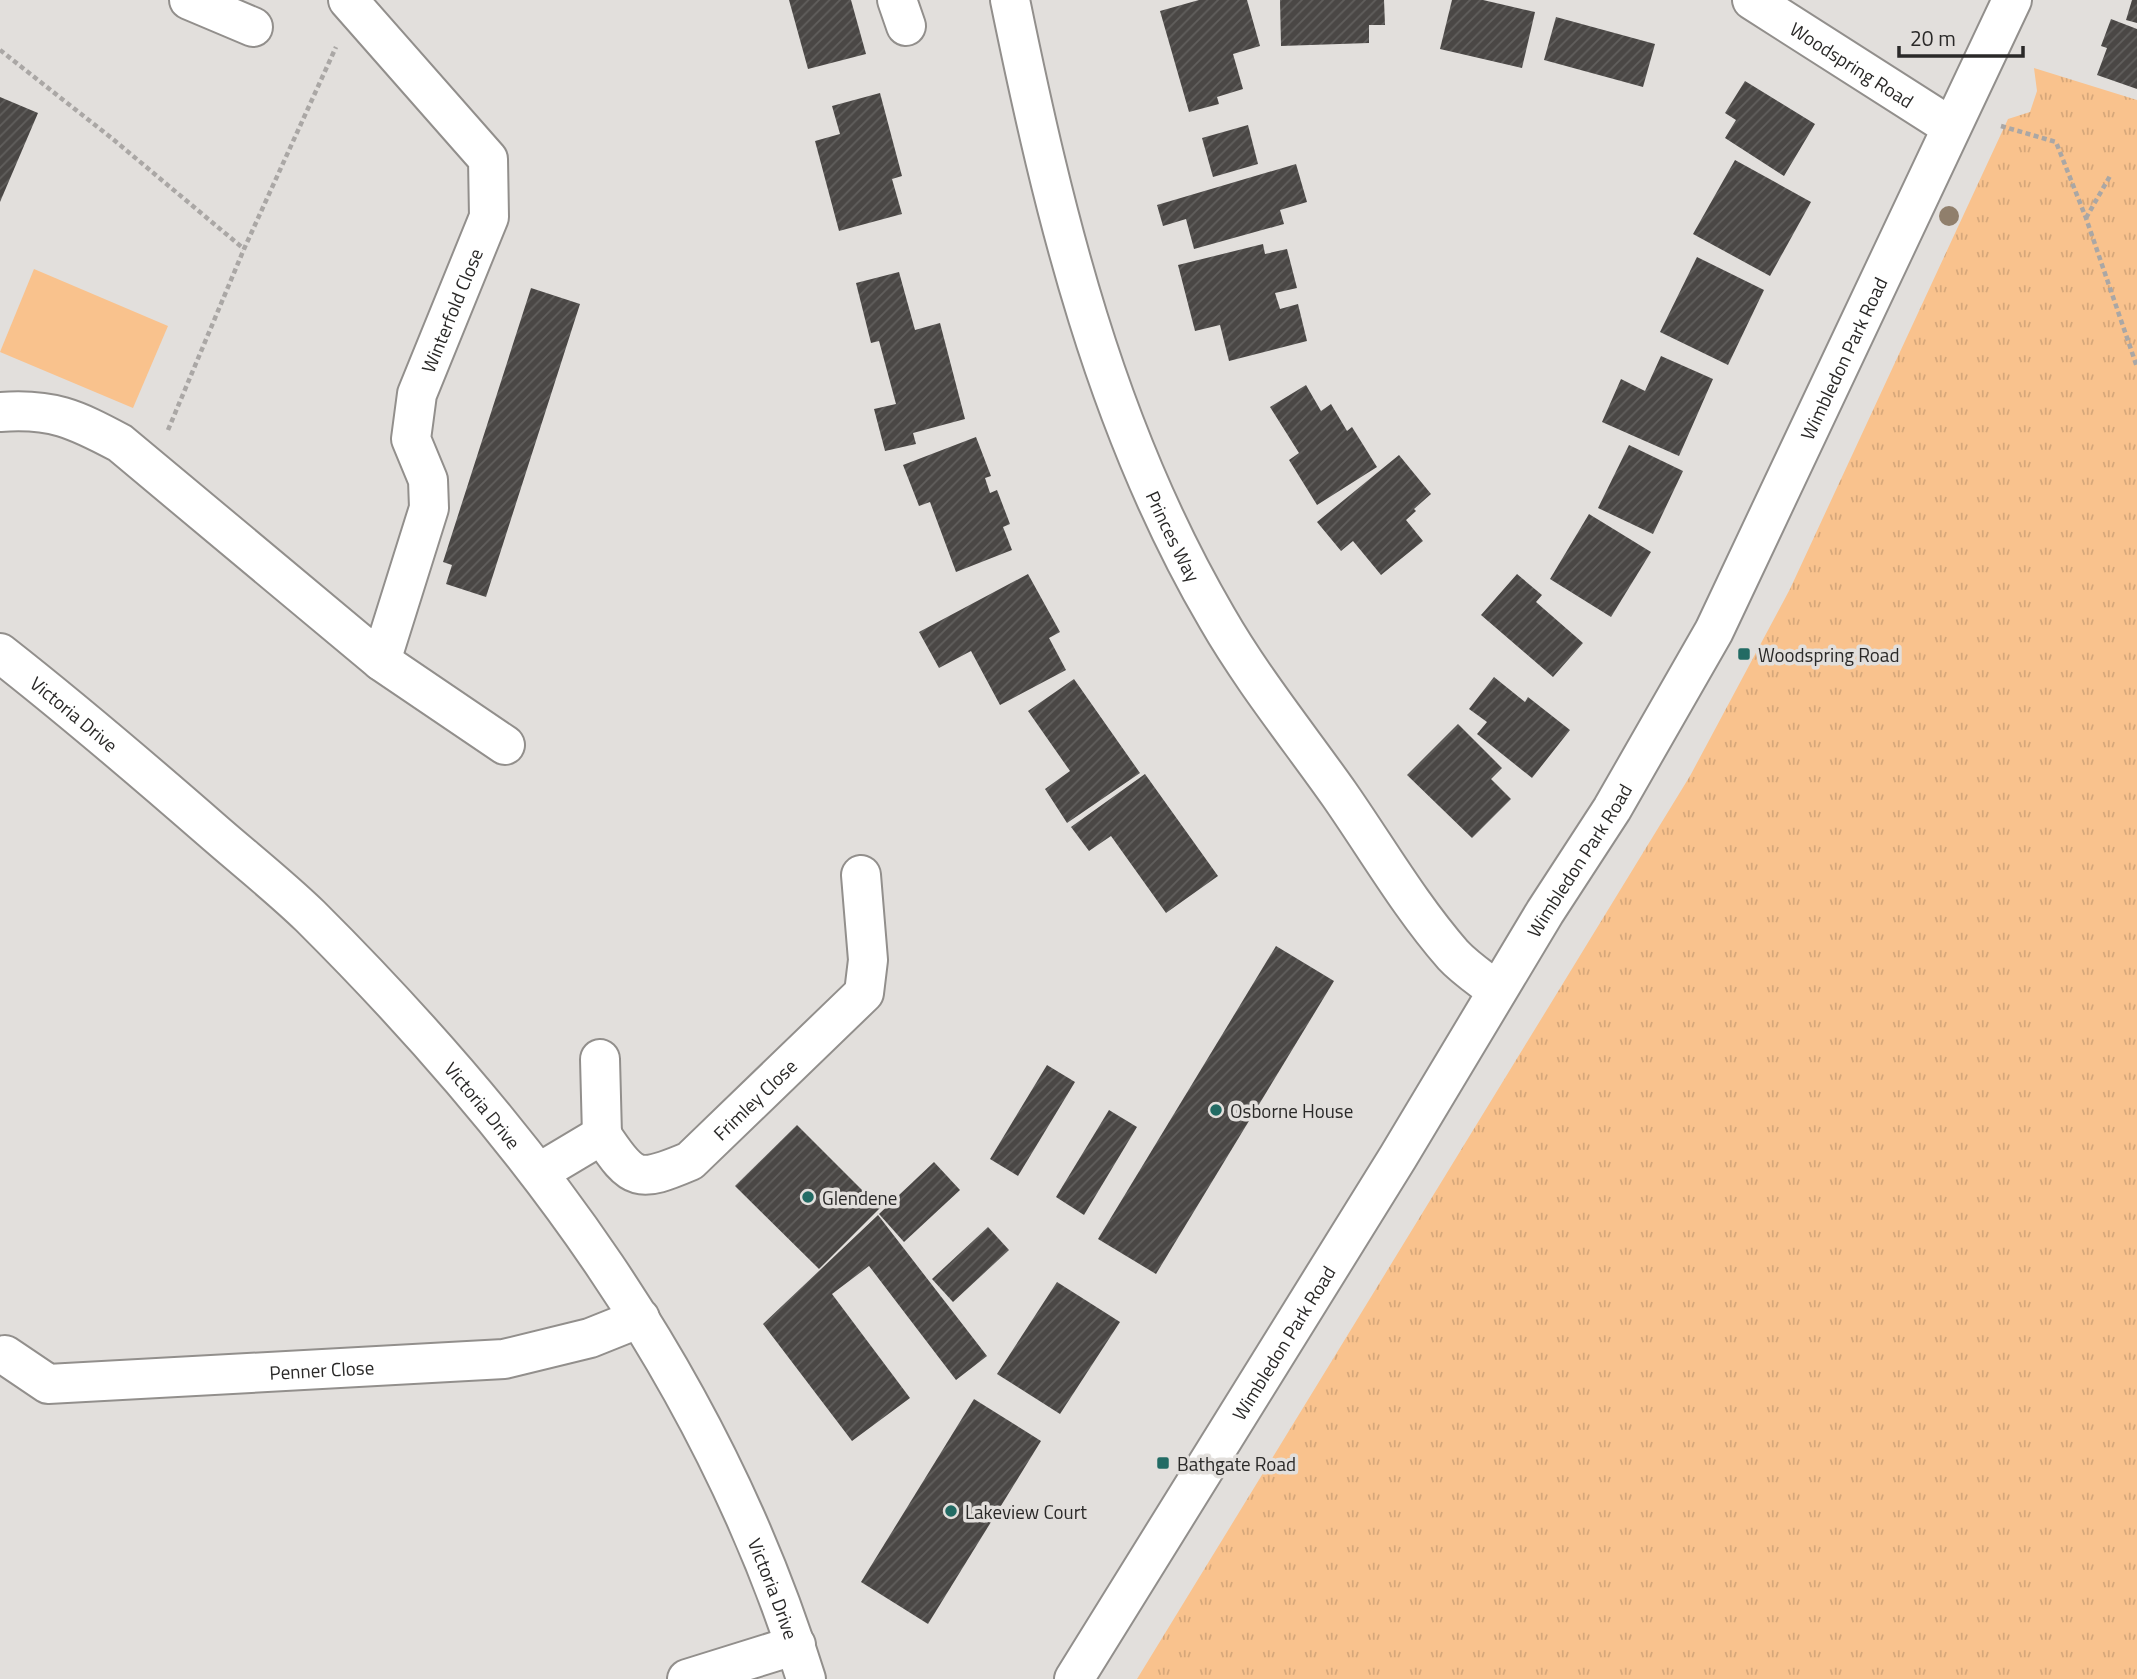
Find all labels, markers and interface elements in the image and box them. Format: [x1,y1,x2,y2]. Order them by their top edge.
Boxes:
street label: Woodspring Road [1785,14,1920,114]
scale bar [1899,14,2023,58]
text: 20 m [1910,22,1956,54]
street label: Winterfold Close [413,244,489,377]
street label: Wimbledon Park Road [1792,272,1894,444]
street label: Princes Way [1139,486,1208,587]
place label: Woodspring Road [1758,640,1899,669]
marker: Woodspring Road [1736,646,1752,662]
street label: Victoria Drive [24,668,125,758]
street label: Wimbledon Park Road [1519,778,1638,942]
street label: Frimley Close [706,1051,803,1146]
street label: Victoria Drive [438,1055,528,1155]
place label: Osborne House [1230,1096,1353,1125]
marker: Osborne House [1208,1102,1224,1118]
place label: Glendene [822,1183,897,1212]
marker: Glendene [800,1189,816,1205]
street label: Wimbledon Park Road [1224,1260,1342,1425]
street label: Penner Close [269,1352,375,1386]
place label: Bathgate Road [1177,1449,1296,1478]
marker: Bathgate Road [1155,1455,1171,1471]
place label: Lakeview Court [965,1497,1087,1526]
marker: Lakeview Court [943,1503,959,1519]
street label: Victoria Drive [741,1533,806,1643]

